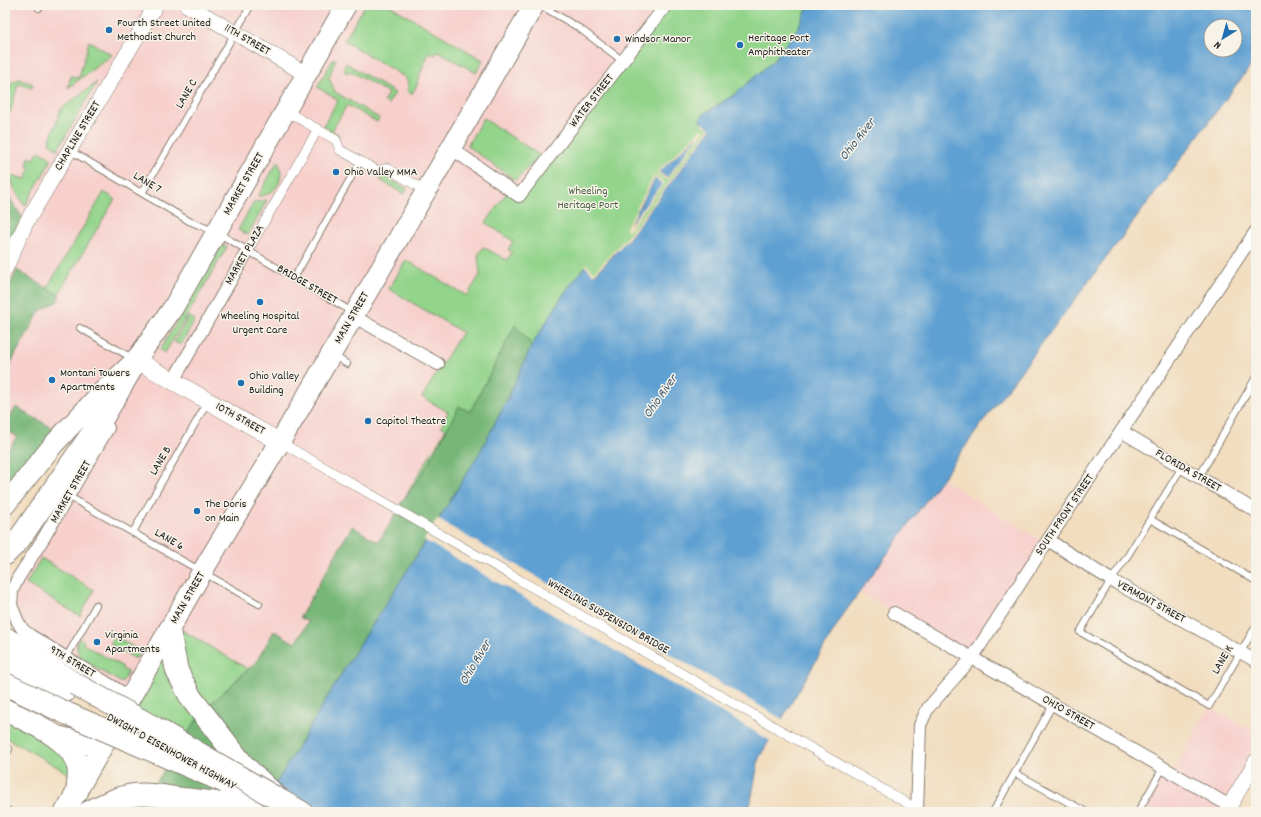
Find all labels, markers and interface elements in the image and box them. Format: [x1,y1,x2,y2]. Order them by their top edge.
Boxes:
place label: Fourth Street United Methodist Church [117,15,211,46]
north arrow [1203,18,1243,58]
street label: 11TH STREET [221,20,273,60]
marker: Fourth Street United Methodist Church [104,25,114,35]
place label: Heritage Port Amphitheater [748,30,812,61]
place label: Windsor Manor [625,31,691,48]
marker: Windsor Manor [612,34,622,44]
text: N [1211,36,1225,52]
marker: Heritage Port Amphitheater [735,40,745,50]
street label: WATER STREET [566,70,618,131]
street label: LANE C [172,76,202,112]
street label: CHAPLINE STREET [51,98,106,174]
water label: Ohio River [835,113,882,165]
street label: MARKET STREET [219,149,269,218]
place label: Ohio Valley MMA [344,164,418,181]
marker: Ohio Valley MMA [331,167,341,177]
street label: LANE 7 [130,168,165,198]
park label: Wheeling Heritage Port [557,183,619,214]
street label: MARKET PLAZA [221,221,269,288]
street label: BRIDGE STREET [274,261,341,309]
street label: MAIN STREET [330,289,374,347]
marker: Wheeling Hospital Urgent Care [255,297,265,307]
place label: Wheeling Hospital Urgent Care [221,308,299,339]
place label: Montani Towers Apartments [60,365,130,396]
place label: Ohio Valley Building [249,368,300,399]
water label: Ohio River [639,370,684,423]
marker: Montani Towers Apartments [47,375,57,385]
marker: Ohio Valley Building [236,378,246,388]
street label: 10TH STREET [212,398,268,440]
place label: Capitol Theatre [376,413,446,430]
marker: Capitol Theatre [363,416,373,426]
street label: LANE B [146,443,176,479]
street label: FLORIDA STREET [1152,445,1224,497]
street label: MARKET STREET [46,457,96,526]
street label: SOUTH FRONT STREET [1031,471,1099,559]
place label: The Doris on Main [205,496,247,527]
marker: The Doris on Main [192,506,202,516]
street label: LANE 6 [151,525,187,555]
street label: MAIN STREET [166,569,210,627]
street label: WHEELING SUSPENSION BRIDGE [544,575,672,659]
street label: VERMONT STREET [1114,576,1189,628]
place label: Virginia Apartments [105,627,160,658]
water label: Ohio River [455,635,498,689]
marker: Virginia Apartments [92,637,102,647]
street label: 9TH STREET [46,642,98,682]
street label: LANE K [1208,642,1238,678]
street label: OHIO STREET [1039,691,1098,735]
street label: DWIGHT D EISENHOWER HIGHWAY [103,709,239,795]

